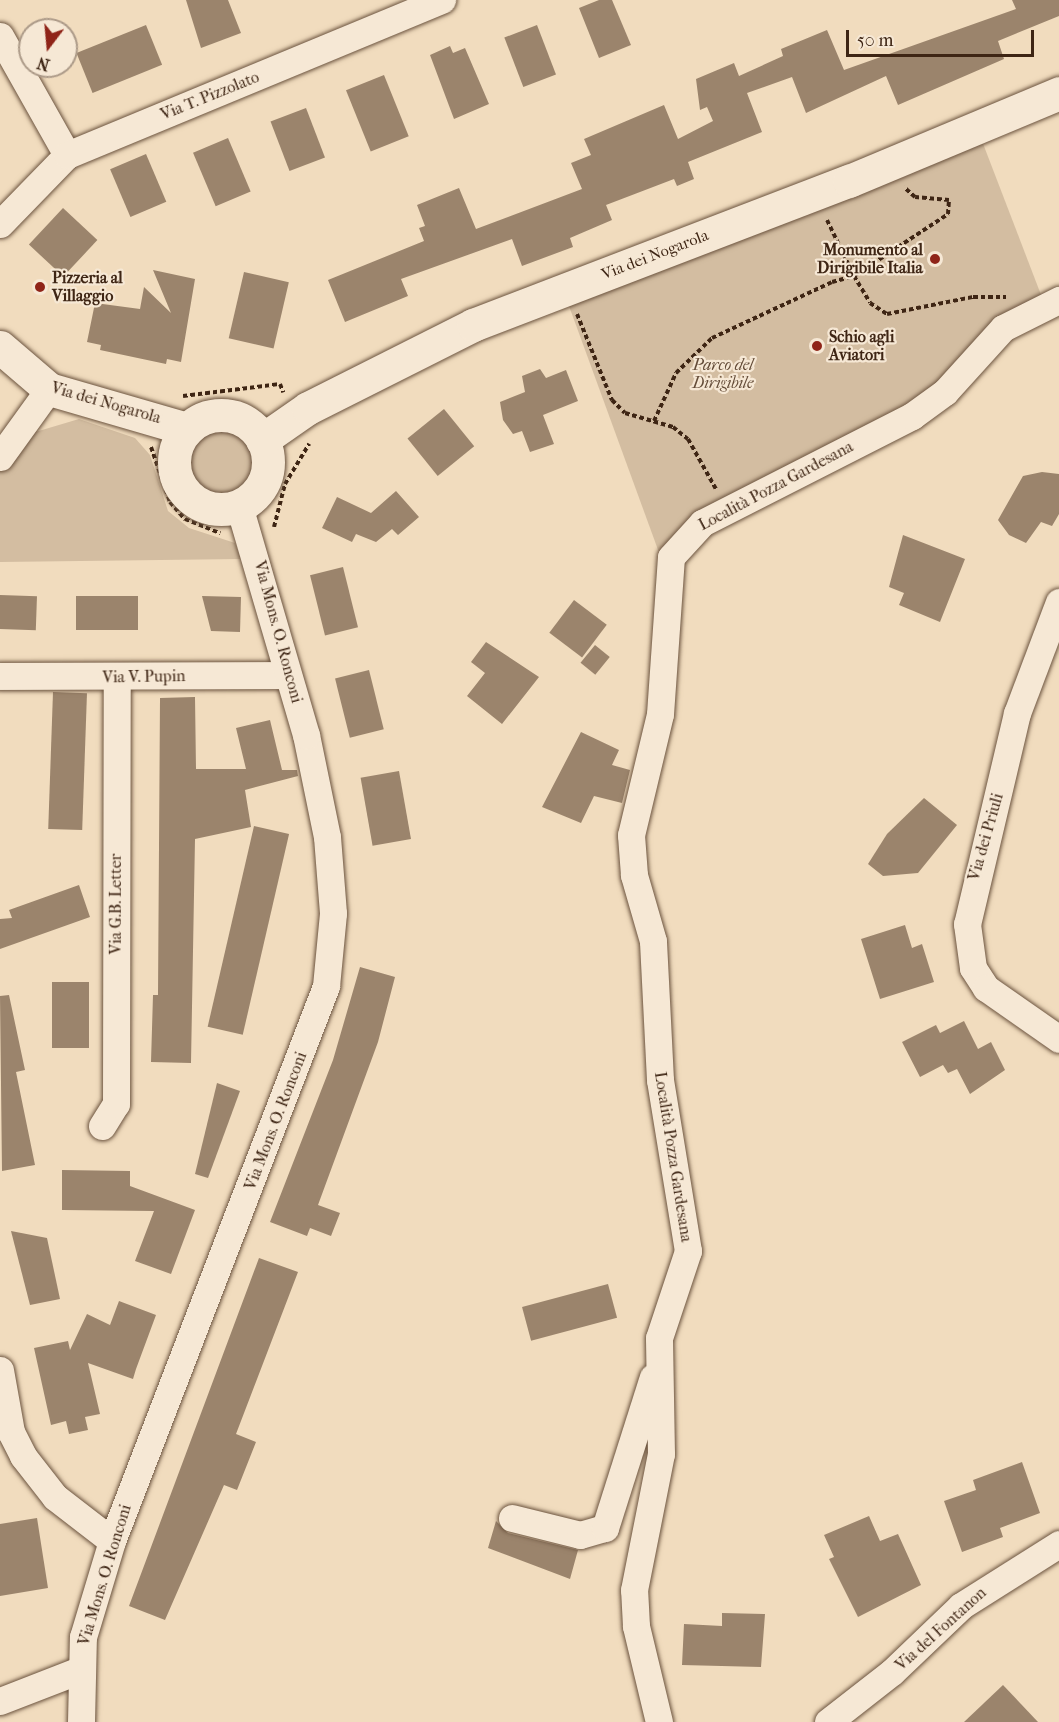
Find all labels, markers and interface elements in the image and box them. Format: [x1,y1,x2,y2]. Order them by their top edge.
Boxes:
north arrow [18,18,78,78]
scale bar [849,18,1036,56]
text: 50 m [857,30,893,51]
text: N [35,53,52,75]
street label: Via T. Pizzolato [158,67,262,125]
street label: Via dei Nogarola [599,226,711,284]
place label: Monumento al Dirigibile Italia [817,240,923,278]
marker: Monumento al Dirigibile Italia [928,252,942,266]
place label: Pizzeria al Villaggio [52,268,123,306]
marker: Pizzeria al Villaggio [33,280,47,294]
place label: Schio agli Aviatori [829,327,894,365]
marker: Schio agli Aviatori [810,339,824,353]
park label: Parco del Dirigibile [693,355,753,393]
street label: Via dei Nogarola [49,378,163,428]
street label: Località Pozza Gardesana [695,437,857,535]
street label: Via Mons. O. Ronconi [250,559,306,705]
street label: Via V. Pupin [102,667,186,687]
street label: Via dei Priuli [964,791,1008,883]
street label: Via G.B. Letter [106,854,126,954]
street label: Via Mons. O. Ronconi [241,1049,311,1193]
street label: Località Pozza Gardesana [650,1070,696,1244]
street label: Via Mons. O. Ronconi [74,1502,136,1648]
street label: Via del Fontanon [892,1583,990,1675]

